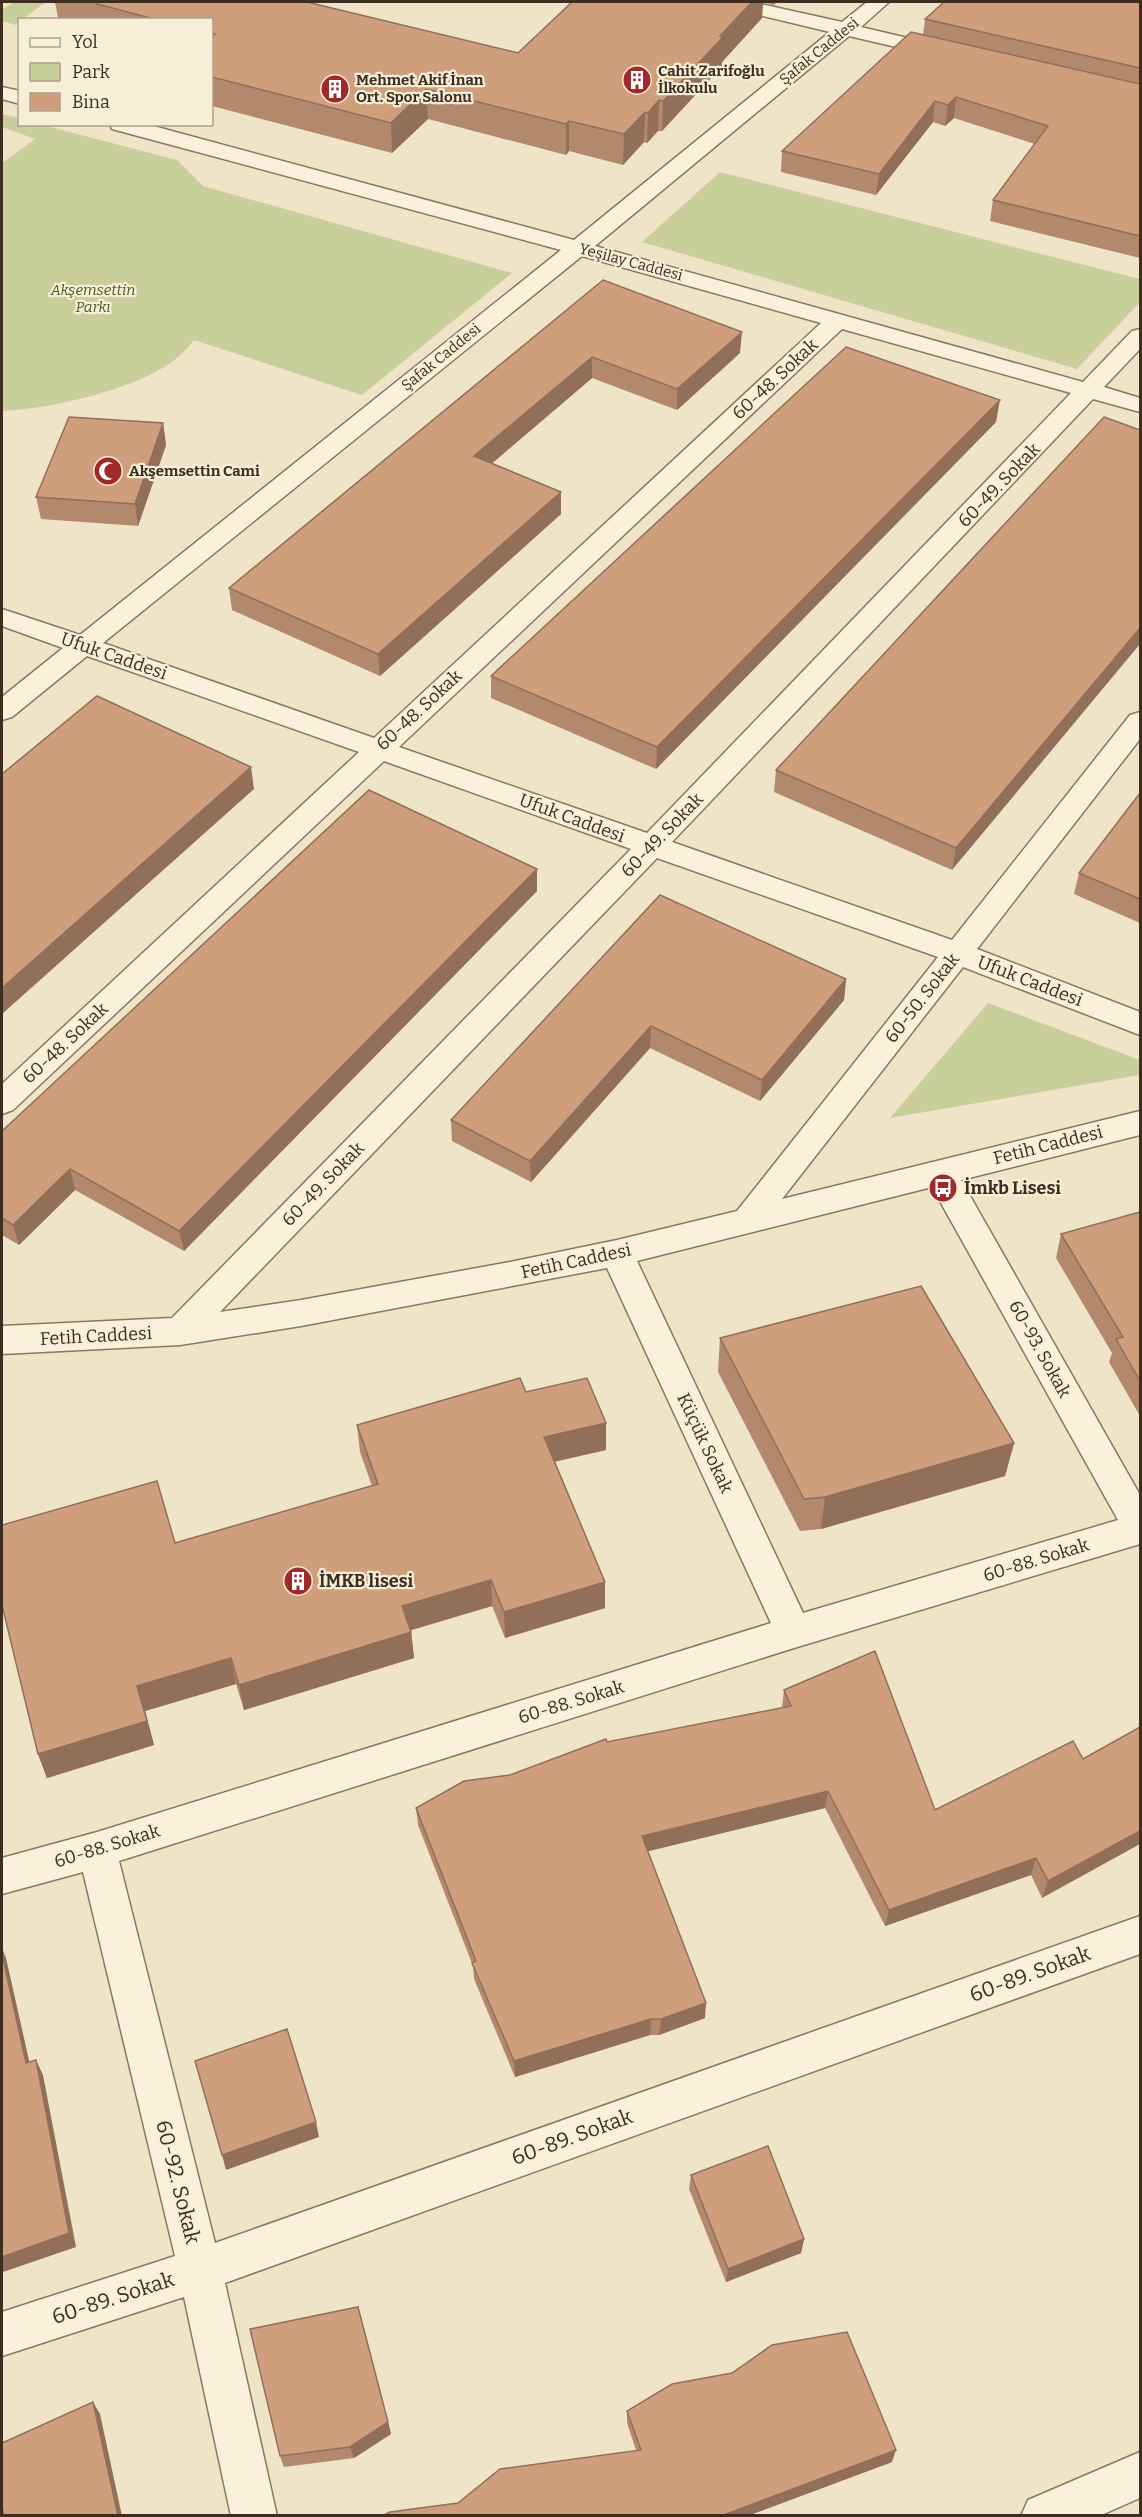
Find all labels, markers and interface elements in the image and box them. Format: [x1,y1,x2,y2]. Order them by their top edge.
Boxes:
street label: Şafak Caddesi [776,13,863,88]
legend [18,18,213,126]
text: Yol [72,31,98,53]
text: Park [72,61,111,83]
place label: Cahit Zarifoğlu İlkokulu [658,62,765,97]
building icon: Cahit Zarifoğlu İlkokulu [621,64,653,96]
place label: Mehmet Akif İnan Ort. Spor Salonu [356,71,484,106]
building icon: Mehmet Akif İnan Ort. Spor Salonu [319,73,351,105]
text: Bina [72,91,110,113]
street label: Yeşilay Caddesi [577,240,685,285]
park label: Akşemsettin Parkı [50,281,135,316]
street label: Şafak Caddesi [398,319,485,394]
street label: 60-48. Sokak [728,333,823,424]
street label: 60-49. Sokak [953,438,1045,532]
mosque icon: Akşemsettin Cami [92,455,124,487]
place label: Akşemsettin Cami [129,462,260,480]
street label: Ufuk Caddesi [58,628,170,684]
street label: 60-48. Sokak [372,664,467,755]
street label: 60-49. Sokak [616,788,708,882]
street label: Ufuk Caddesi [516,789,628,847]
street label: 60-50. Sokak [880,948,964,1047]
street label: Ufuk Caddesi [974,951,1086,1011]
street label: 60-48. Sokak [18,997,113,1088]
street label: Fetih Caddesi [991,1121,1105,1169]
street label: 60-49. Sokak [277,1137,369,1231]
bus stop icon: İmkb Lisesi [927,1172,959,1204]
place label: İmkb Lisesi [964,1177,1061,1199]
street label: Fetih Caddesi [519,1239,633,1283]
street label: 60-93. Sokak [1004,1296,1076,1402]
street label: Fetih Caddesi [39,1322,153,1350]
street label: Küçük Sokak [672,1389,738,1497]
street label: 60-88. Sokak [981,1533,1092,1586]
building icon: İMKB lisesi [282,1565,314,1597]
place label: İMKB lisesi [319,1570,414,1592]
street label: 60-88. Sokak [516,1675,627,1728]
street label: 60-88. Sokak [52,1819,163,1872]
street label: 60-89. Sokak [966,1940,1094,2008]
street label: 60-89. Sokak [508,2103,636,2171]
street label: 60-92. Sokak [150,2117,206,2247]
street label: 60-89. Sokak [49,2266,177,2330]

